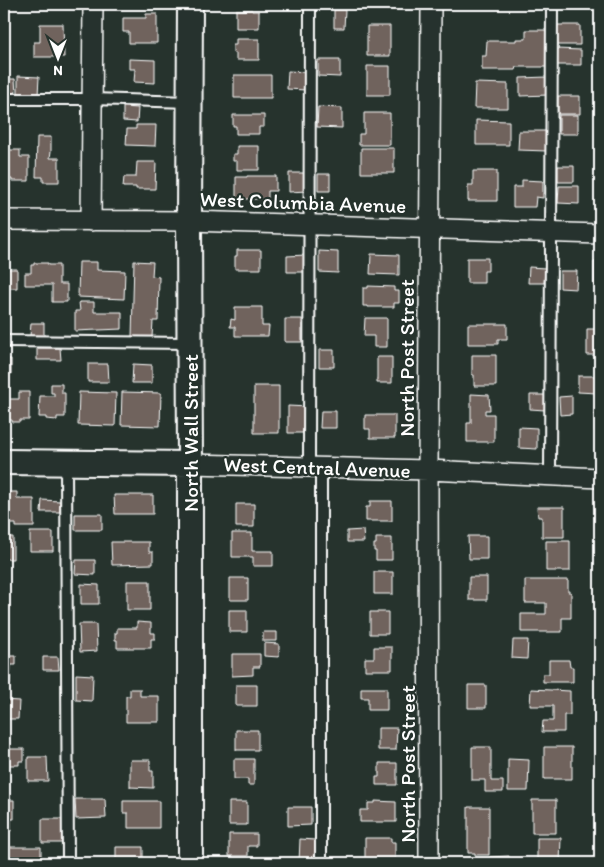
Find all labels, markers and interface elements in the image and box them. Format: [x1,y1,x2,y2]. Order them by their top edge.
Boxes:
north arrow [32,32,82,82]
text: N [53,62,63,79]
street label: West Columbia Avenue [199,186,407,218]
street label: North Post Street [394,279,419,437]
street label: North Wall Street [178,354,203,512]
street label: West Central Avenue [223,451,411,483]
street label: North Post Street [395,685,420,843]

